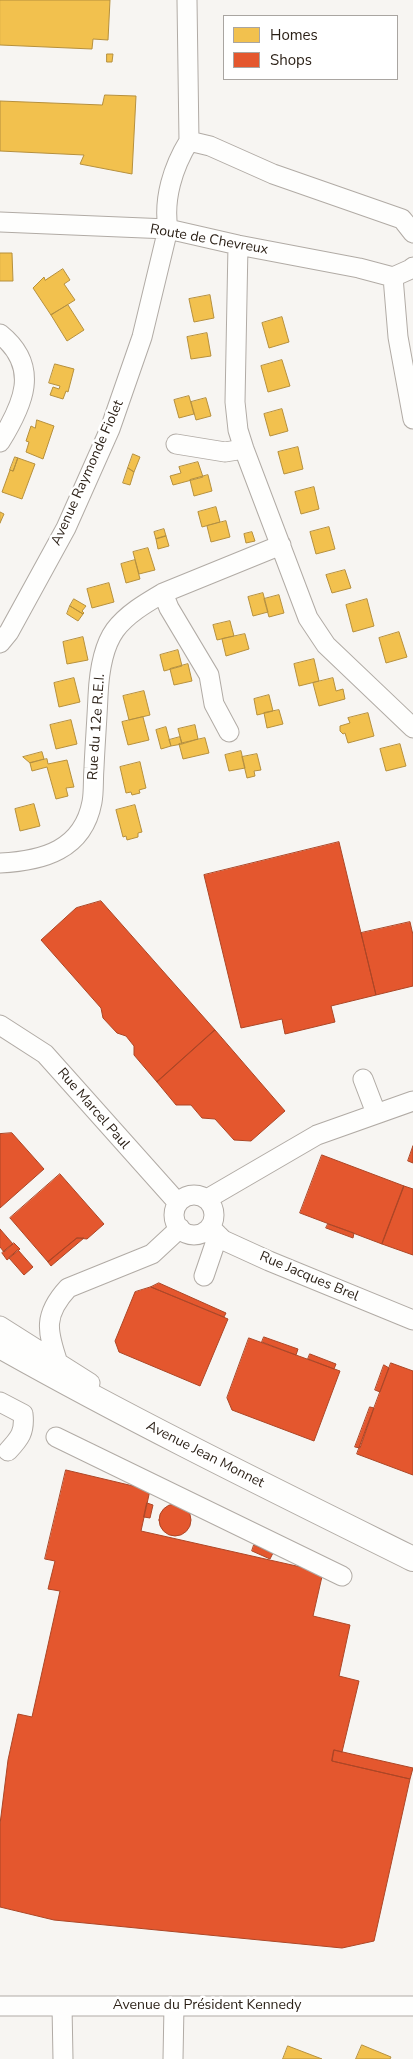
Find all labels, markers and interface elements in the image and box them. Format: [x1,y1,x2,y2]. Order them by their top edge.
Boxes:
legend [223,15,398,80]
text: Homes [270,25,318,45]
text: Shops [270,50,312,70]
street label: Route de Chevreux [149,221,269,259]
street label: Avenue Raymonde Fiolet [48,398,128,548]
street label: Rue du 12e R.E.I. [85,673,109,781]
street label: Rue Marcel Paul [53,1065,133,1153]
street label: Rue Jacques Brel [257,1248,361,1306]
street label: Avenue Jean Monnet [143,1418,267,1492]
street label: Avenue du Président Kennedy [113,1998,301,2014]

